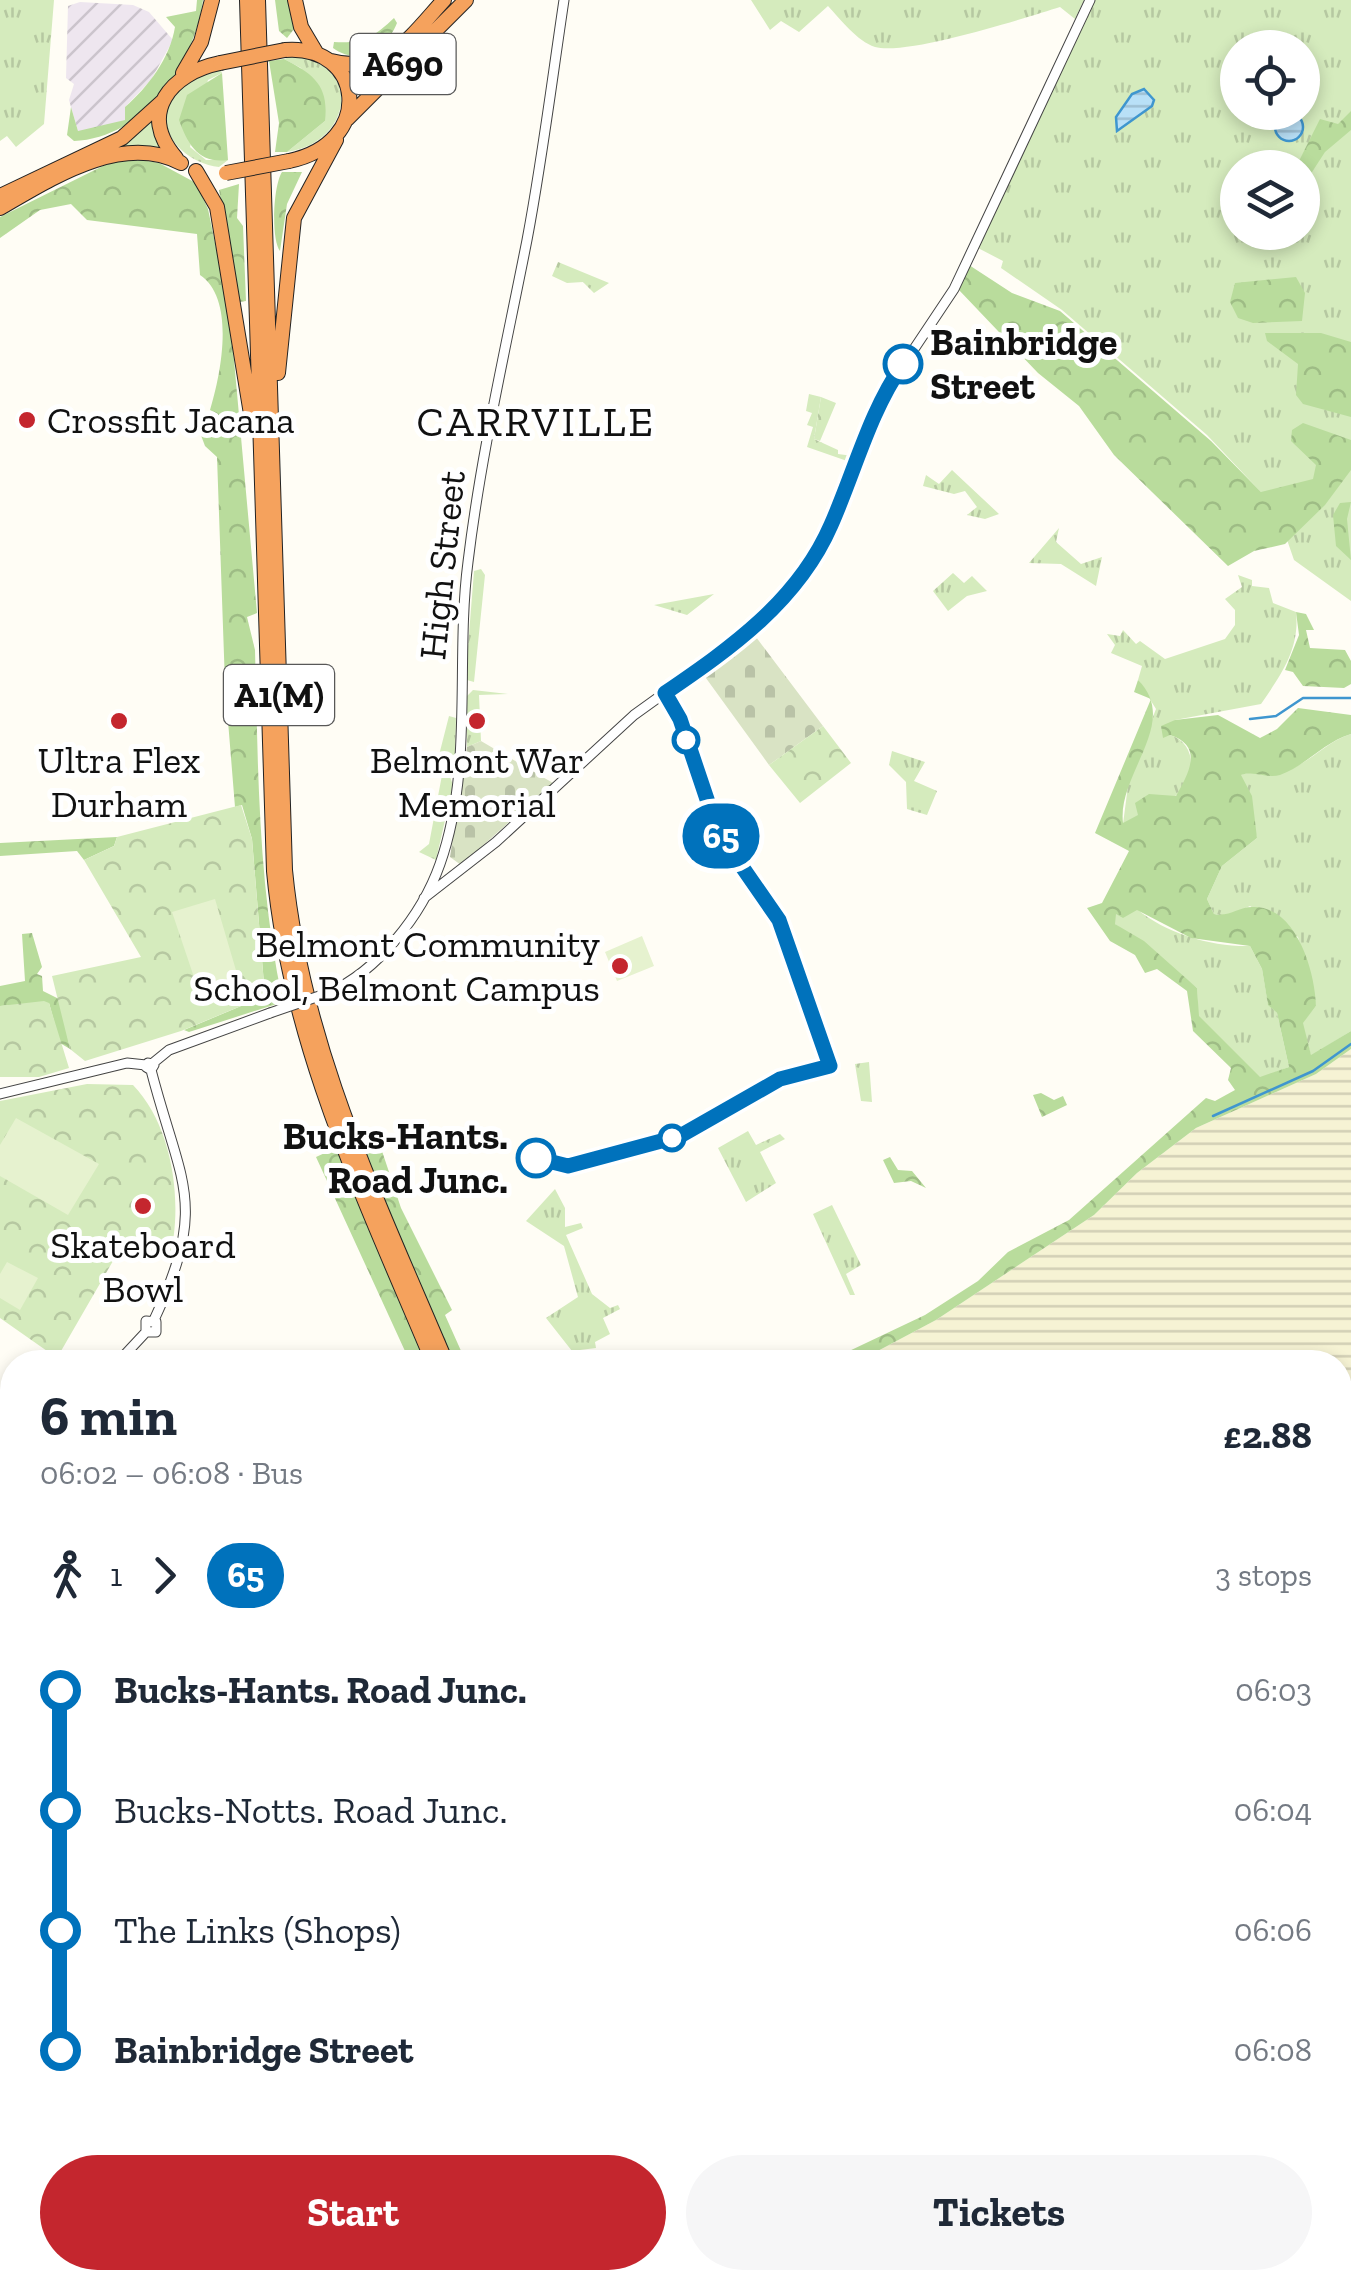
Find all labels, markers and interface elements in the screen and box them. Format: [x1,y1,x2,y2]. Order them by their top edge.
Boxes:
map controls [1220,30,1320,250]
button: locate [1220,30,1320,130]
road number: A690 [350,34,456,94]
button: layers [1220,150,1320,250]
place label: Bainbridge Street [930,319,1117,409]
marker: Bainbridge Street [884,345,922,383]
district label: CARRVILLE [417,396,655,447]
place label: Crossfit Jacana [47,397,295,443]
marker: Crossfit Jacana [16,409,38,431]
street label: High Street [409,468,475,662]
road number: A1(M) [224,665,334,725]
marker: Ultra Flex Durham [108,710,130,732]
marker: Belmont War Memorial [466,710,488,732]
unlabelled marker [673,727,699,753]
place label: Ultra Flex Durham [38,737,200,827]
place label: Belmont War Memorial [370,737,584,827]
line badge: 65 [676,804,766,868]
text: 65 [702,815,740,857]
place label: Belmont Community School, Belmont Campus [193,921,601,1011]
marker: Belmont Community School, Belmont Campus [609,955,631,977]
place label: Bucks-Hants. Road Junc. [283,1113,508,1203]
unlabelled marker [659,1125,685,1151]
marker: Bucks-Hants. Road Junc. [517,1139,555,1177]
marker: Skateboard Bowl [132,1195,154,1217]
place label: Skateboard Bowl [50,1222,236,1312]
text: 6 min [40,1383,177,1449]
text: £2.88 [1223,1412,1312,1458]
text: 06:02 – 06:08 · Bus [40,1454,303,1492]
icon: walk [40,1548,95,1603]
icon: forward [137,1548,192,1603]
text: 65 [227,1554,264,1596]
text: 1 [110,1556,122,1594]
text: 3 stops [1215,1556,1312,1594]
text: Bucks-Hants. Road Junc. [114,1667,527,1713]
text: 06:03 [1235,1671,1312,1709]
text: Bucks-Notts. Road Junc. [114,1787,508,1833]
text: 06:04 [1234,1791,1312,1829]
text: The Links (Shops) [114,1907,401,1953]
text: 06:06 [1234,1911,1312,1949]
text: Bainbridge Street [114,2027,413,2073]
text: 06:08 [1234,2031,1312,2069]
button: Start [40,2155,666,2270]
button: Tickets [686,2155,1312,2270]

